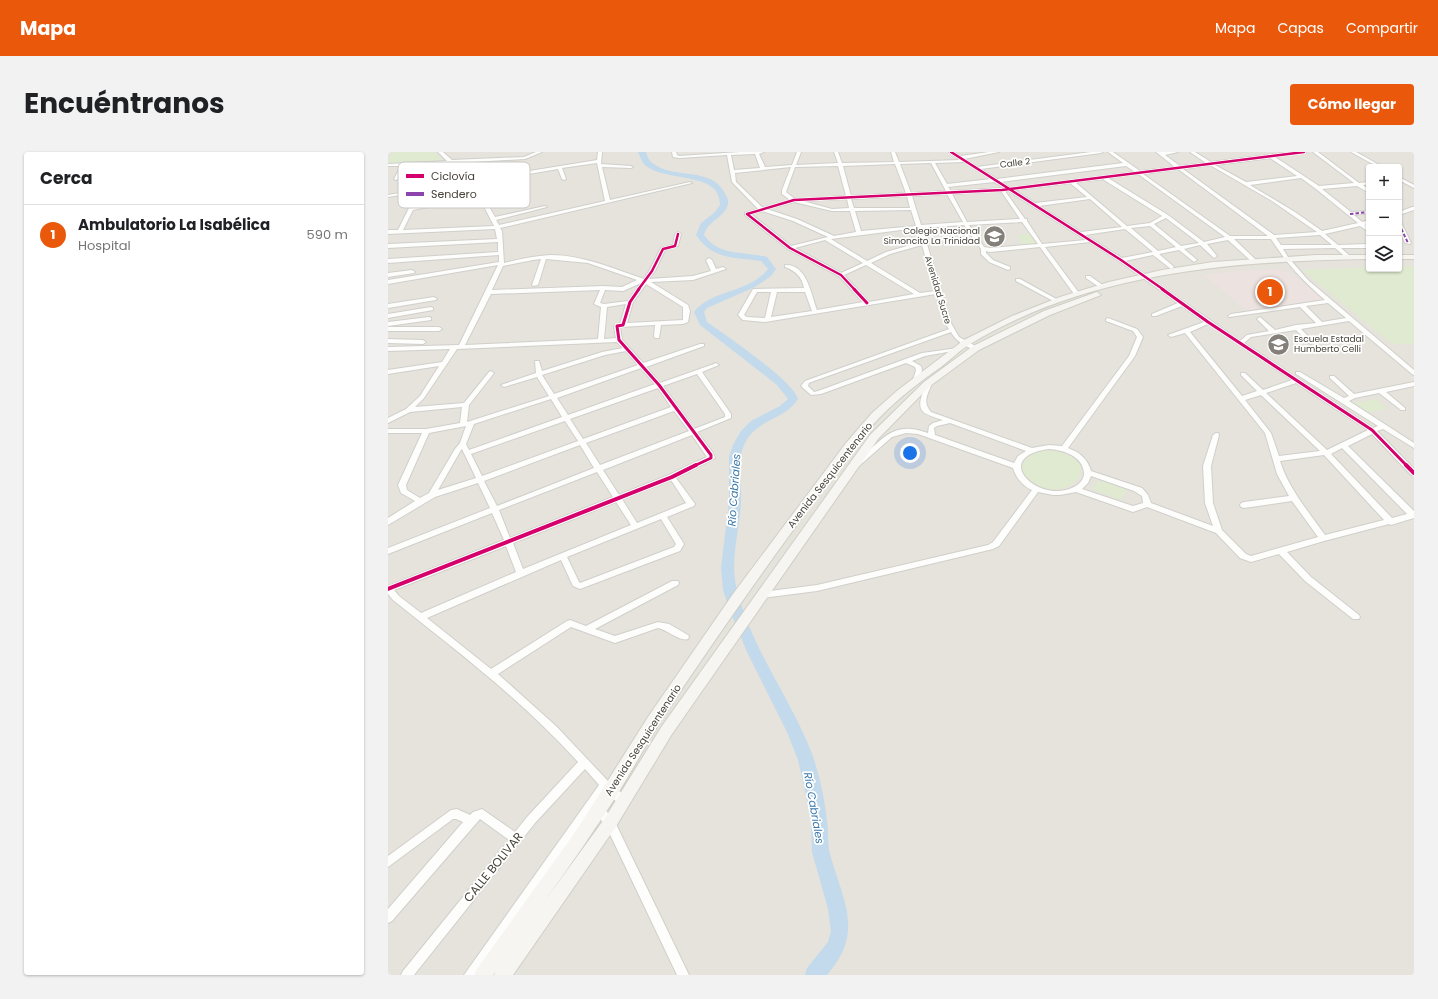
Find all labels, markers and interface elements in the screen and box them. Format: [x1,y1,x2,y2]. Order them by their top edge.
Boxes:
text: Mapa [20,15,76,42]
text: Mapa [1215,18,1255,38]
text: Capas [1277,18,1324,38]
text: Compartir [1346,18,1418,38]
text: Encuéntranos [24,84,225,123]
button: Cómo llegar [1290,84,1414,125]
street label: Calle 2 [999,155,1031,171]
legend [398,162,530,208]
map controls [1366,164,1402,272]
button: + [1366,164,1402,200]
text: Cerca [40,166,93,190]
text: Ciclovía [431,168,475,184]
text: Sendero [431,186,477,202]
button: − [1366,200,1402,236]
text: Ambulatorio La Isabélica [78,214,270,235]
school or university icon: Colegio Nacional Simoncito La Trinidad [982,223,1008,249]
text: 1 [51,225,55,244]
text: 590 m [307,225,348,244]
place label: Colegio Nacional Simoncito La Trinidad [884,225,980,247]
text: Hospital [78,236,131,255]
button: layers [1366,236,1402,272]
street label: Avenidad Sucre [922,254,954,326]
pin: 1 [1257,277,1283,307]
school or university icon: Escuela Estadal Humberto Celli [1265,331,1291,357]
place label: Escuela Estadal Humberto Celli [1294,333,1364,355]
street label: Avenida Sesquicentenario [784,419,876,531]
your location [900,443,920,463]
water label: Río Cabriales [723,453,745,527]
street label: Avenida Sesquicentenario [601,681,685,799]
water label: Río Cabriales [800,771,828,845]
street label: CALLE BOLIVAR [459,828,527,906]

